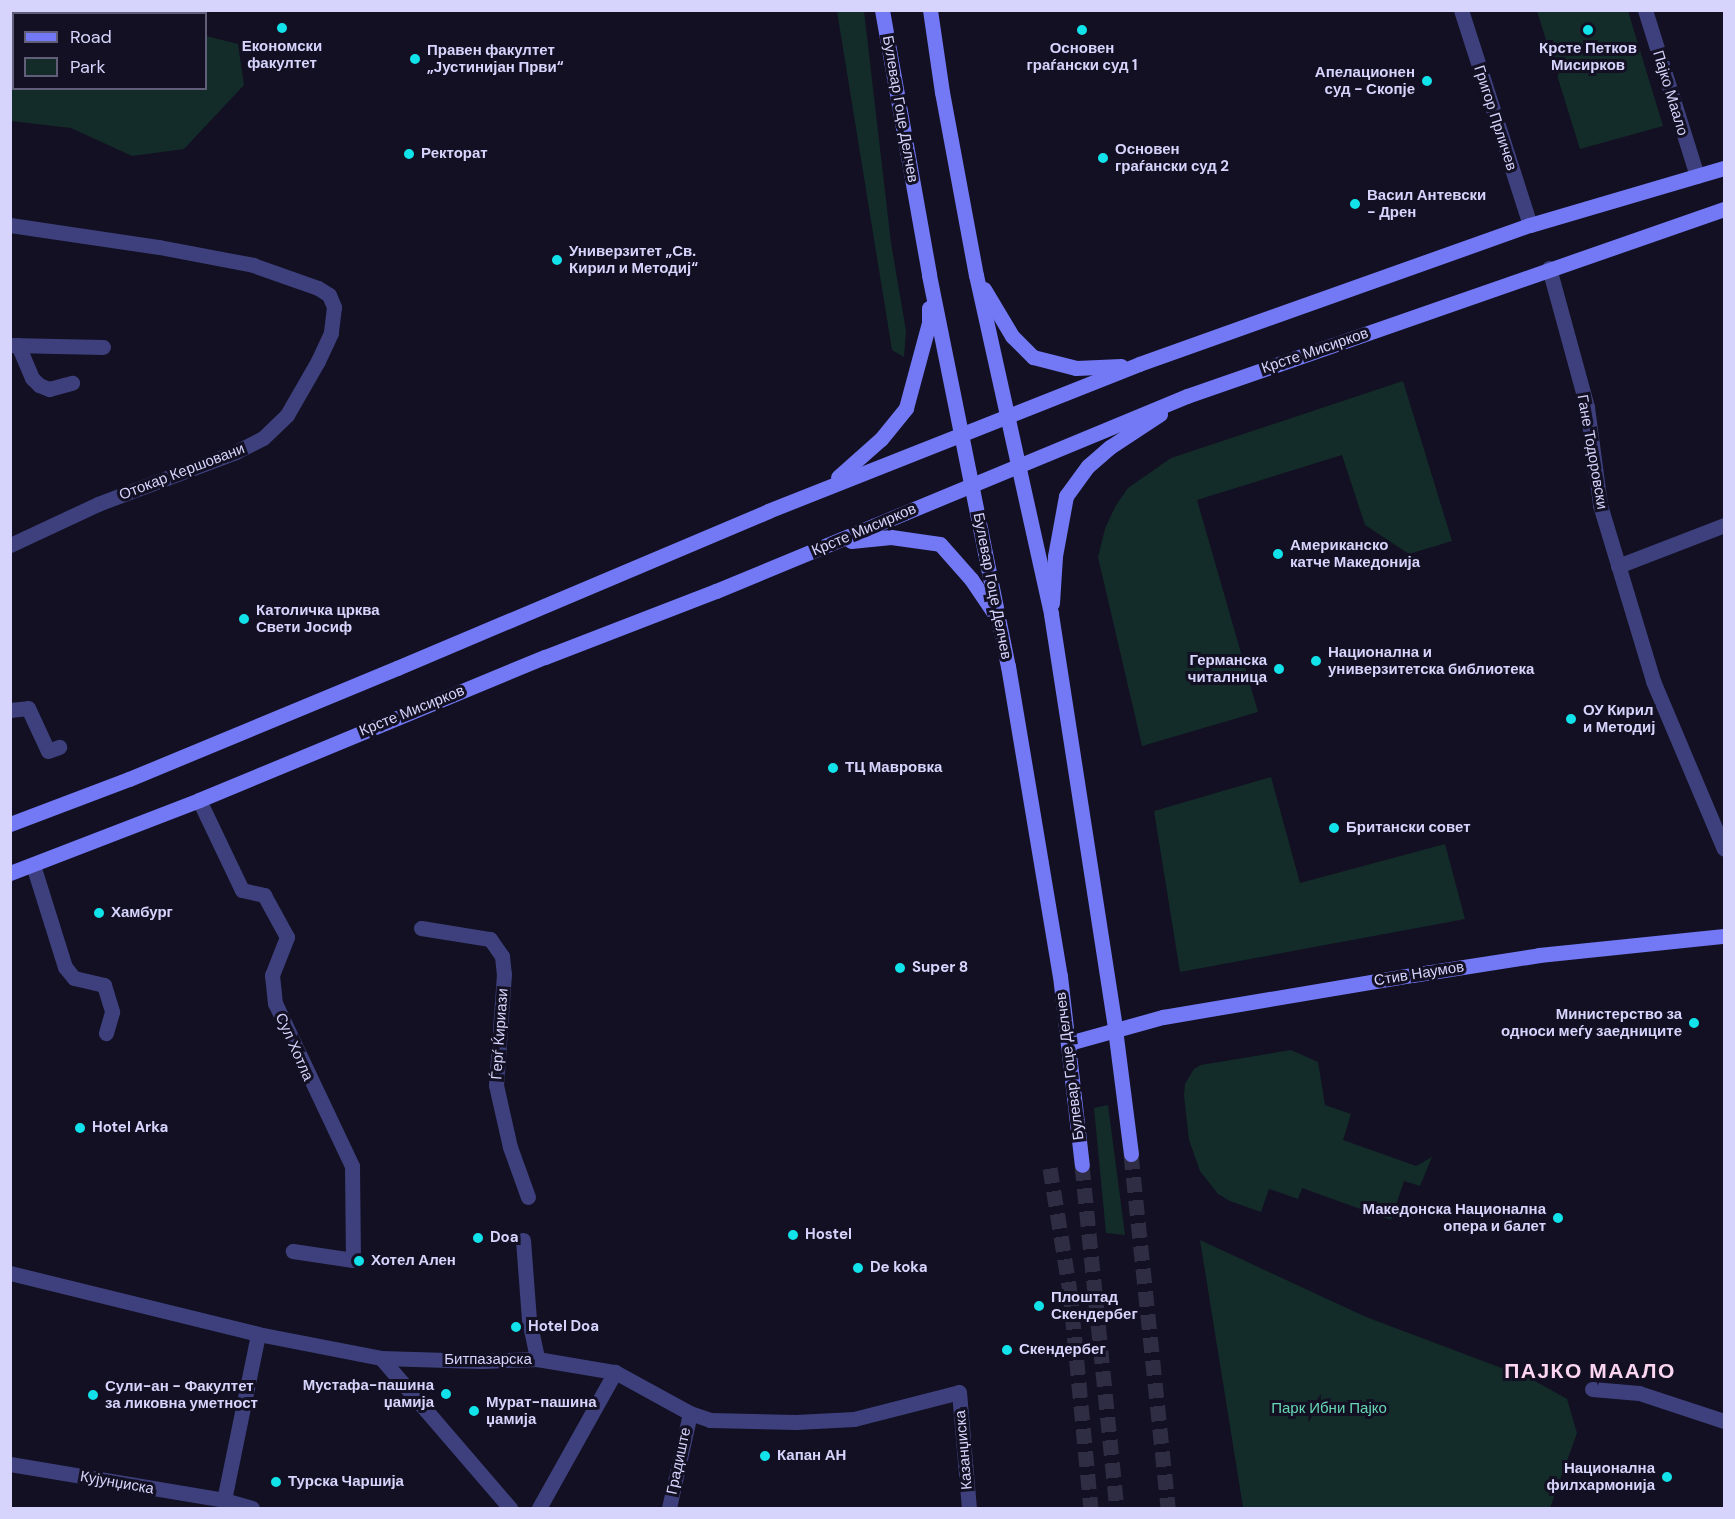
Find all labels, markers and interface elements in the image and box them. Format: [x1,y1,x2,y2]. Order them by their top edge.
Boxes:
legend [12,12,207,90]
marker: Економски факултет [275,21,289,35]
marker: Основен граѓански суд 1 [1075,23,1089,37]
marker: Крсте Петков Мисирков [1581,23,1595,37]
text: Road [70,25,112,49]
street label: Булевар Гоце Делчев [878,34,922,184]
place label: Економски факултет [242,37,322,72]
place label: Основен граѓански суд 1 [1027,39,1137,74]
place label: Крсте Петков Мисирков [1539,39,1637,74]
place label: Правен факултет „Јустинијан Први“ [427,41,564,76]
street label: Пајко Маало [1649,48,1691,138]
marker: Правен факултет „Јустинијан Први“ [408,52,422,66]
text: Park [70,55,106,79]
place label: Апелационен суд - Скопје [1315,63,1415,98]
street label: Григор Прличев [1469,63,1521,173]
marker: Апелационен суд - Скопје [1420,74,1434,88]
place label: Основен граѓански суд 2 [1115,140,1229,175]
place label: Ректорат [421,145,488,163]
marker: Ректорат [402,147,416,161]
marker: Основен граѓански суд 2 [1096,151,1110,165]
place label: Васил Антевски - Дрен [1367,186,1486,221]
marker: Васил Антевски - Дрен [1348,197,1362,211]
place label: Универзитет „Св. Кирил и Методиј“ [569,242,698,277]
marker: Универзитет „Св. Кирил и Методиј“ [550,253,564,267]
street label: Крсте Мисирков [1259,324,1371,378]
street label: Гане Тодоровски [1573,393,1611,511]
street label: Отокар Кершовани [117,440,247,504]
street label: Крсте Мисирков [809,500,919,560]
street label: Булевар Гоце Делчев [969,511,1015,661]
place label: Американско катче Македонија [1290,536,1420,571]
marker: Американско катче Македонија [1271,547,1285,561]
place label: Католичка црква Свети Јосиф [256,601,380,636]
marker: Католичка црква Свети Јосиф [237,612,251,626]
place label: Национална и универзитетска библиотека [1328,643,1534,678]
place label: Германска читалница [1188,651,1267,686]
marker: Национална и универзитетска библиотека [1309,654,1323,668]
marker: Германска читалница [1272,662,1286,676]
street label: Крсте Мисирков [357,682,467,740]
place label: ОУ Кирил и Методиј [1583,701,1655,736]
marker: ОУ Кирил и Методиј [1564,712,1578,726]
place label: ТЦ Мавровка [845,759,942,777]
marker: ТЦ Мавровка [826,761,840,775]
place label: Британски совет [1346,819,1471,837]
marker: Британски совет [1327,821,1341,835]
place label: Хамбург [111,904,173,922]
marker: Хамбург [92,906,106,920]
street label: Стив Наумов [1373,958,1465,990]
place label: Super 8 [912,959,968,977]
marker: Super 8 [893,961,907,975]
street label: Ѓерѓ Ќириази [488,988,512,1080]
street label: Булевар Гоце Делчев [1052,991,1088,1141]
place label: Министерство за односи меѓу заедниците [1501,1005,1682,1040]
street label: Сул Хотла [271,1010,317,1084]
marker: Министерство за односи меѓу заедниците [1687,1016,1701,1030]
place label: Hotel Arka [92,1119,168,1137]
marker: Hotel Arka [73,1121,87,1135]
place label: Македонска Национална опера и балет [1363,1200,1546,1235]
marker: Македонска Национална опера и балет [1551,1211,1565,1225]
place label: Hostel [805,1226,852,1244]
marker: Hostel [786,1228,800,1242]
place label: Doa [490,1229,519,1247]
marker: Doa [471,1231,485,1245]
place label: Хотел Ален [371,1252,456,1270]
marker: Хотел Ален [352,1254,366,1268]
place label: De koka [870,1259,928,1277]
marker: De koka [851,1261,865,1275]
place label: Плоштад Скендербег [1051,1288,1138,1323]
marker: Плоштад Скендербег [1032,1299,1046,1313]
place label: Hotel Doa [528,1318,599,1336]
marker: Hotel Doa [509,1320,523,1334]
place label: Скендербег [1019,1341,1106,1359]
marker: Скендербег [1000,1343,1014,1357]
street label: Битпазарска [444,1351,532,1369]
district label: ПАЈКО МААЛО [1504,1358,1676,1384]
place label: Мустафа-пашина џамија [303,1376,434,1411]
place label: Сули-ан - Факултет за ликовна уметност [105,1377,258,1412]
marker: Мустафа-пашина џамија [439,1387,453,1401]
marker: Сули-ан - Факултет за ликовна уметност [86,1388,100,1402]
place label: Мурат-пашина џамија [486,1393,597,1428]
park label: Парк Ибни Пајко [1271,1400,1387,1418]
marker: Мурат-пашина џамија [467,1404,481,1418]
street label: Казанџиска [952,1409,976,1491]
street label: Градиште [663,1426,695,1496]
place label: Капан АН [777,1447,846,1465]
marker: Капан АН [758,1449,772,1463]
place label: Национална филхармонија [1547,1459,1655,1494]
street label: Кујунџиска [79,1468,155,1498]
marker: Национална филхармонија [1660,1470,1674,1484]
place label: Турска Чаршија [288,1473,404,1491]
marker: Турска Чаршија [269,1475,283,1489]

